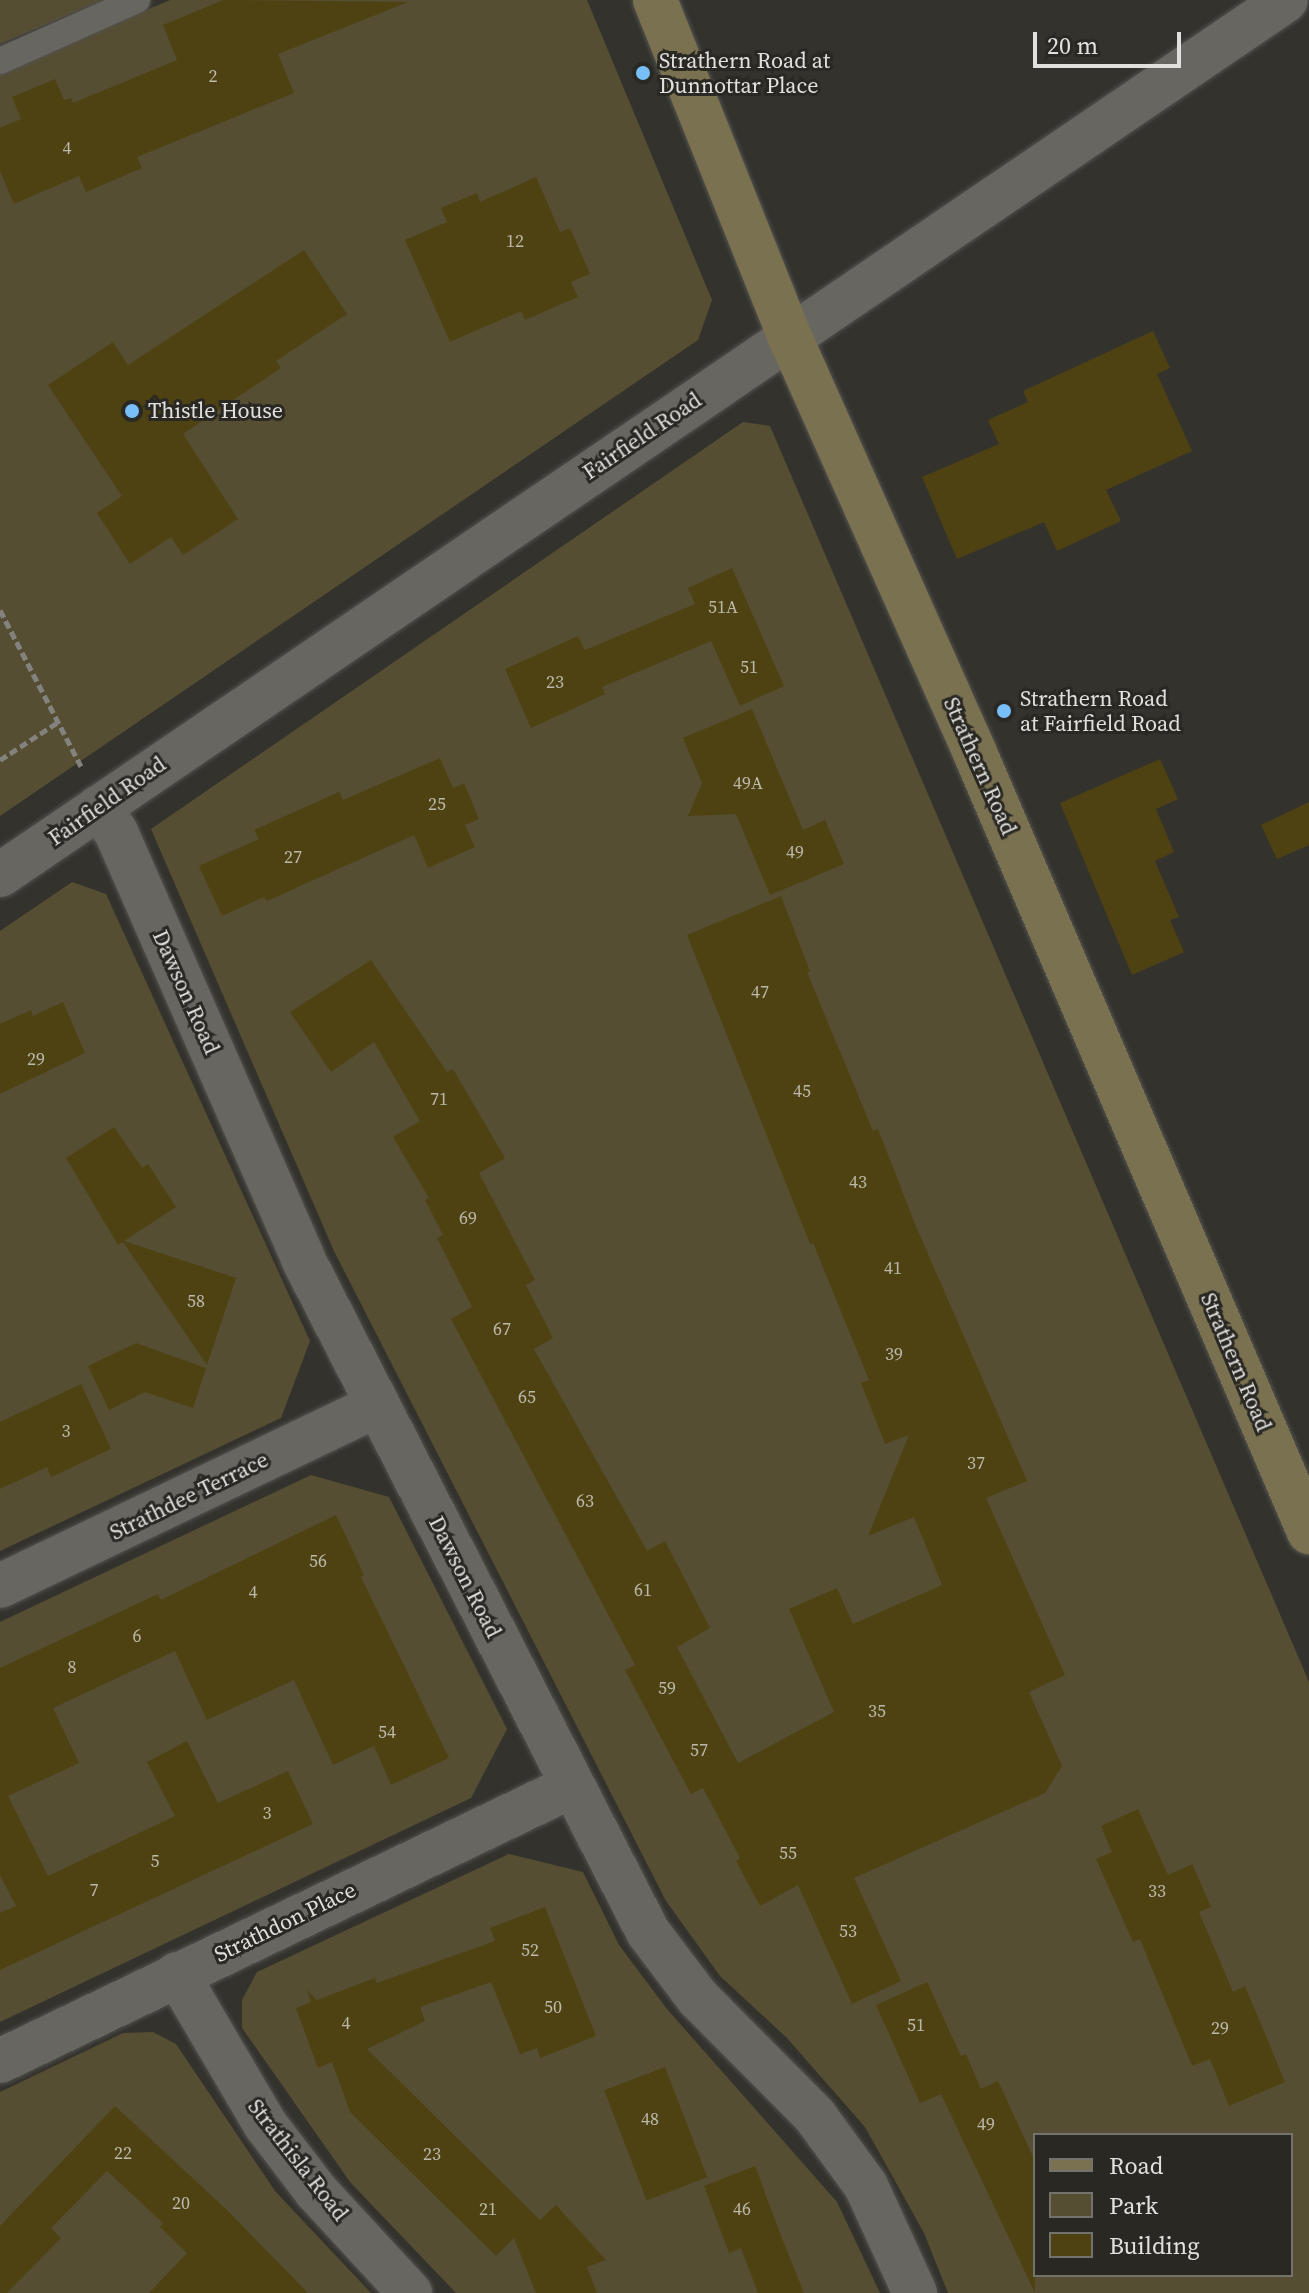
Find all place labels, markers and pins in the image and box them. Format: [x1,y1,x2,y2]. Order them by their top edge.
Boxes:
place label: Strathern Road at Dunnottar Place [659,47,830,98]
marker: Strathern Road at Dunnottar Place [634,64,652,82]
place label: Thistle House [148,398,283,424]
marker: Thistle House [123,402,141,420]
place label: Strathern Road at Fairfield Road [1020,685,1181,736]
marker: Strathern Road at Fairfield Road [995,702,1013,720]

